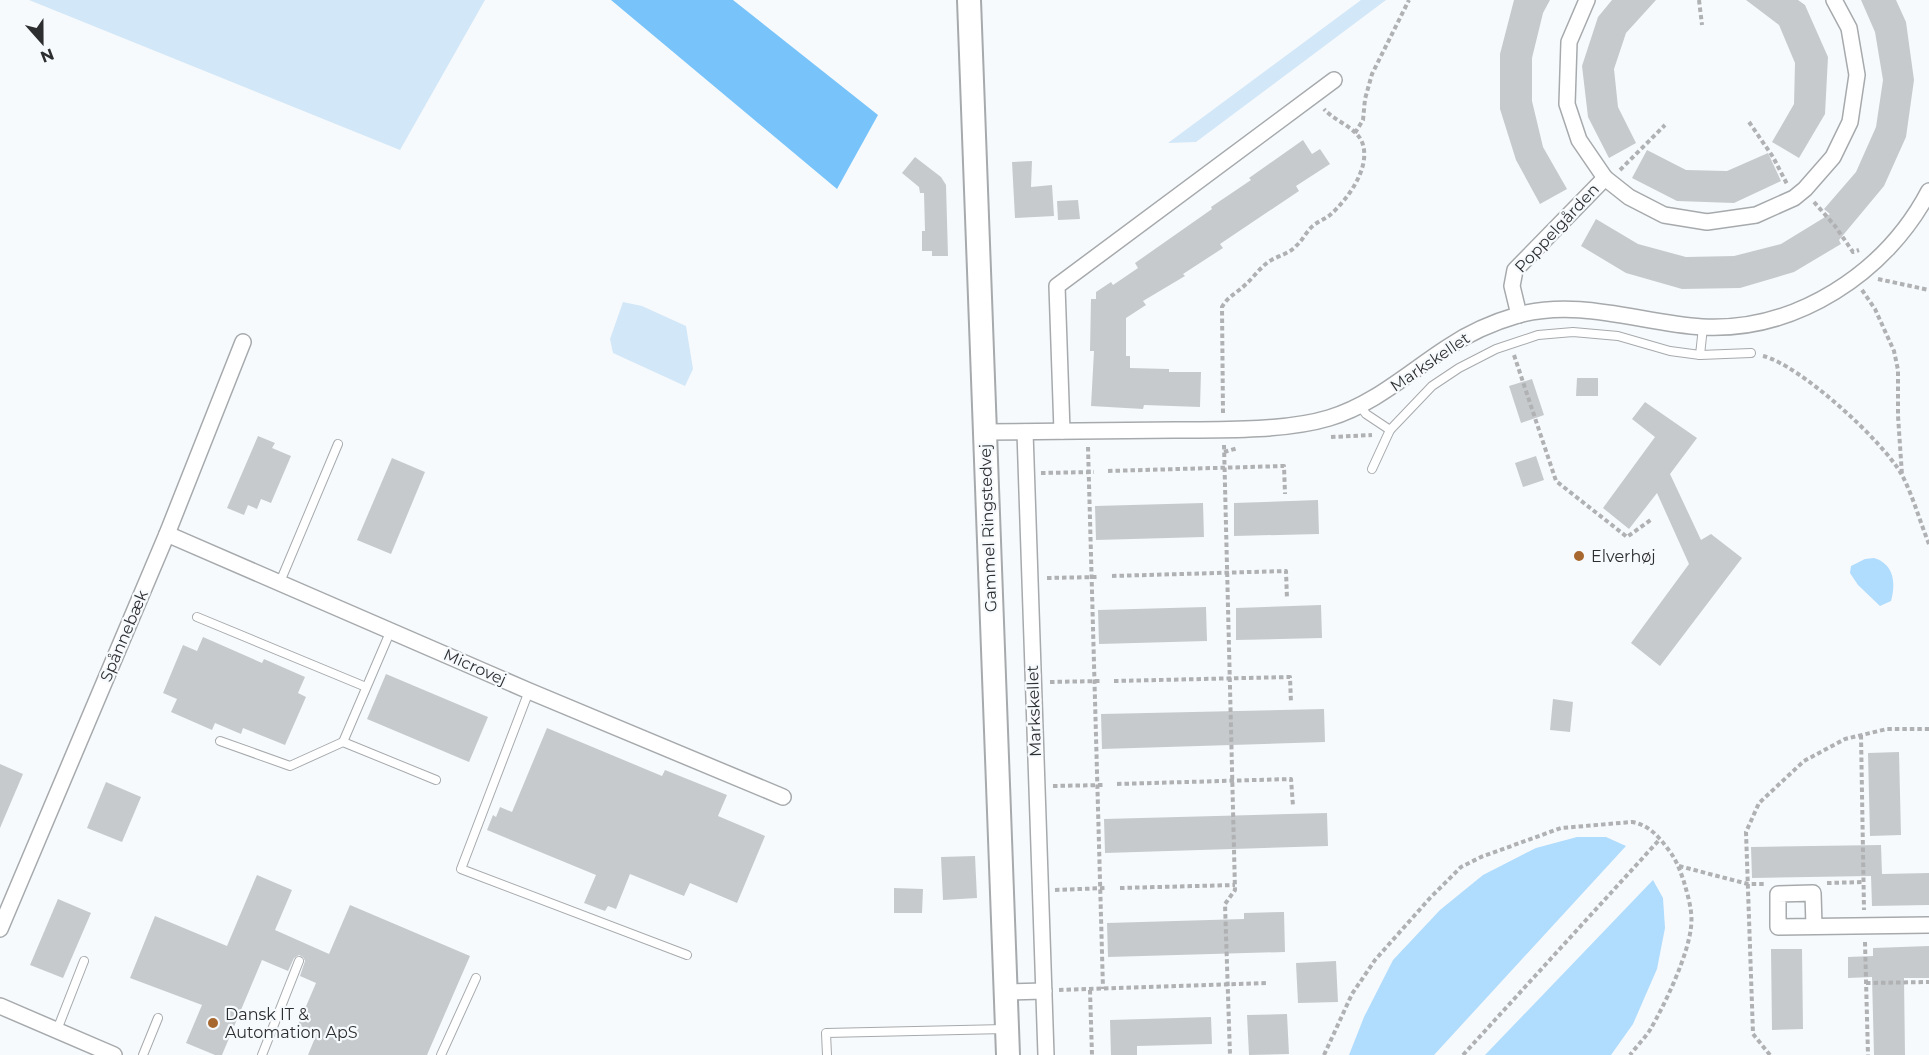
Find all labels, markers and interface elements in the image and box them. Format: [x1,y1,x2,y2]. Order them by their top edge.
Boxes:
north arrow [12,12,72,72]
text: N [38,44,57,67]
street label: Poppelgården [1511,179,1603,277]
street label: Markskellet [1387,328,1474,396]
street label: Gammel Ringstedvej [976,443,1000,613]
place label: Elverhøj [1591,547,1656,566]
marker: Elverhøj [1572,549,1586,563]
street label: Spånnebæk [96,587,152,685]
street label: Microvej [441,645,509,689]
street label: Markskellet [1023,664,1045,757]
place label: Dansk IT & Automation ApS [225,1005,358,1042]
marker: Dansk IT & Automation ApS [206,1016,220,1030]

